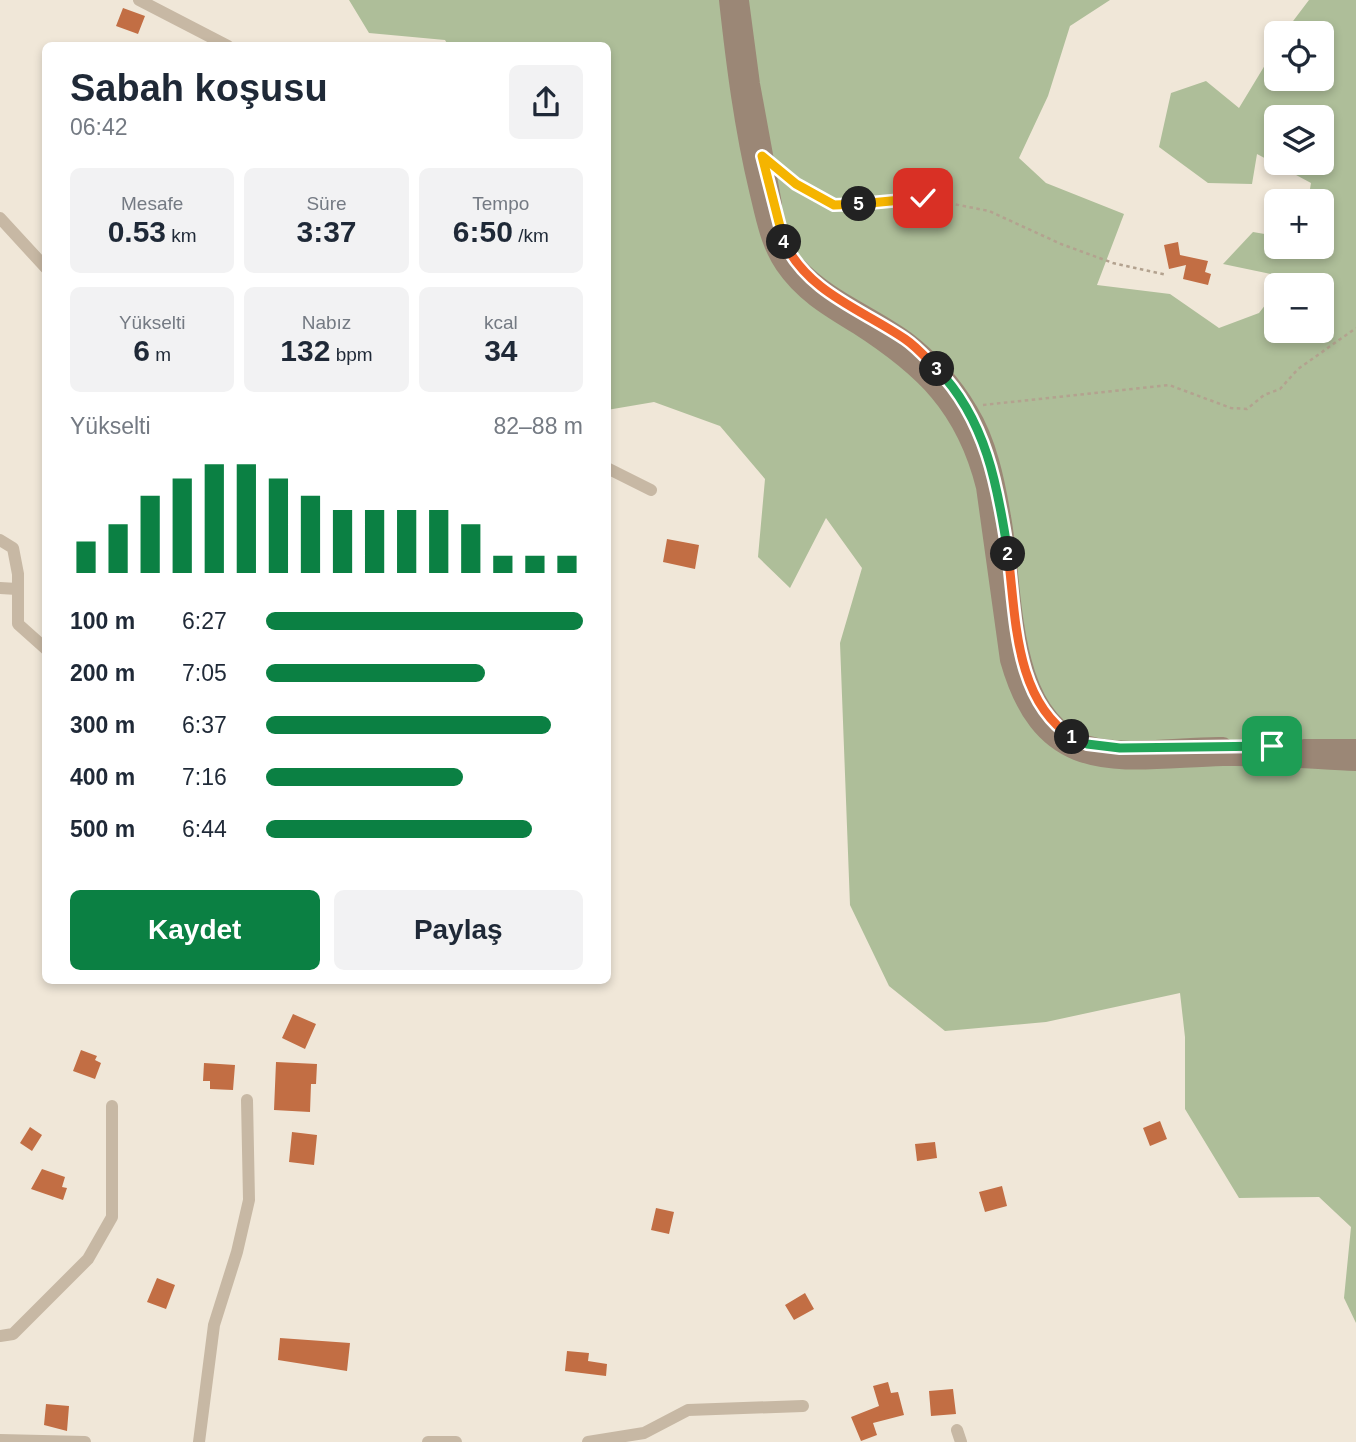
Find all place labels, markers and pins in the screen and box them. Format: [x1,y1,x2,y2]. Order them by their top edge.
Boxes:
pin [893,168,953,228]
pin: 5 [842,186,876,222]
pin: 4 [766,224,802,260]
pin: 3 [920,352,954,386]
pin: 2 [990,536,1026,572]
pin [1242,716,1302,776]
pin: 1 [1054,720,1090,754]

